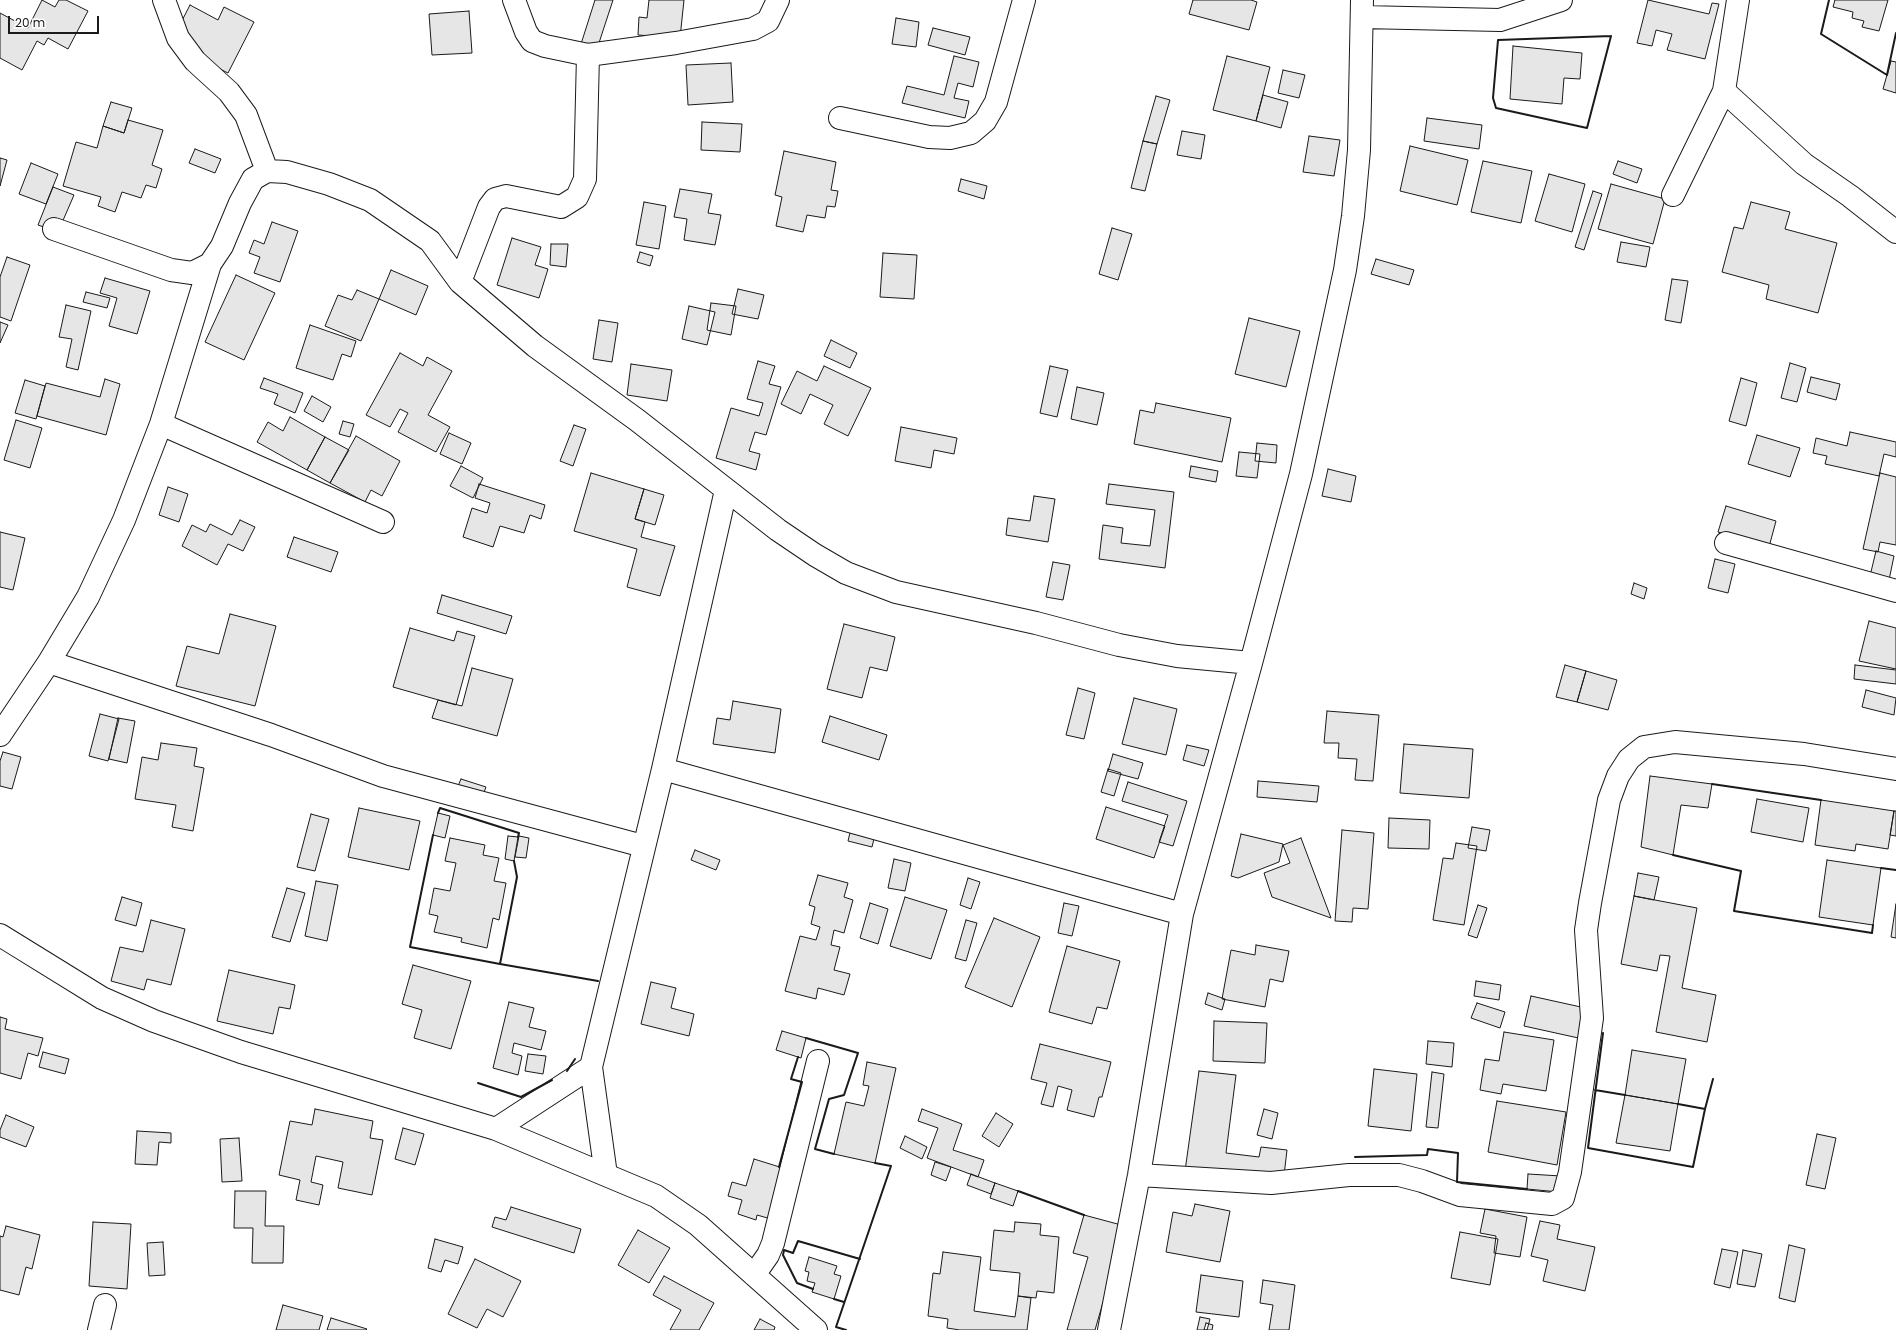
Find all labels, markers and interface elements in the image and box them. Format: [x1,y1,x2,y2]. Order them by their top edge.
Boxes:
scale bar [10,8,101,34]
text: 20 m [15,14,45,31]

